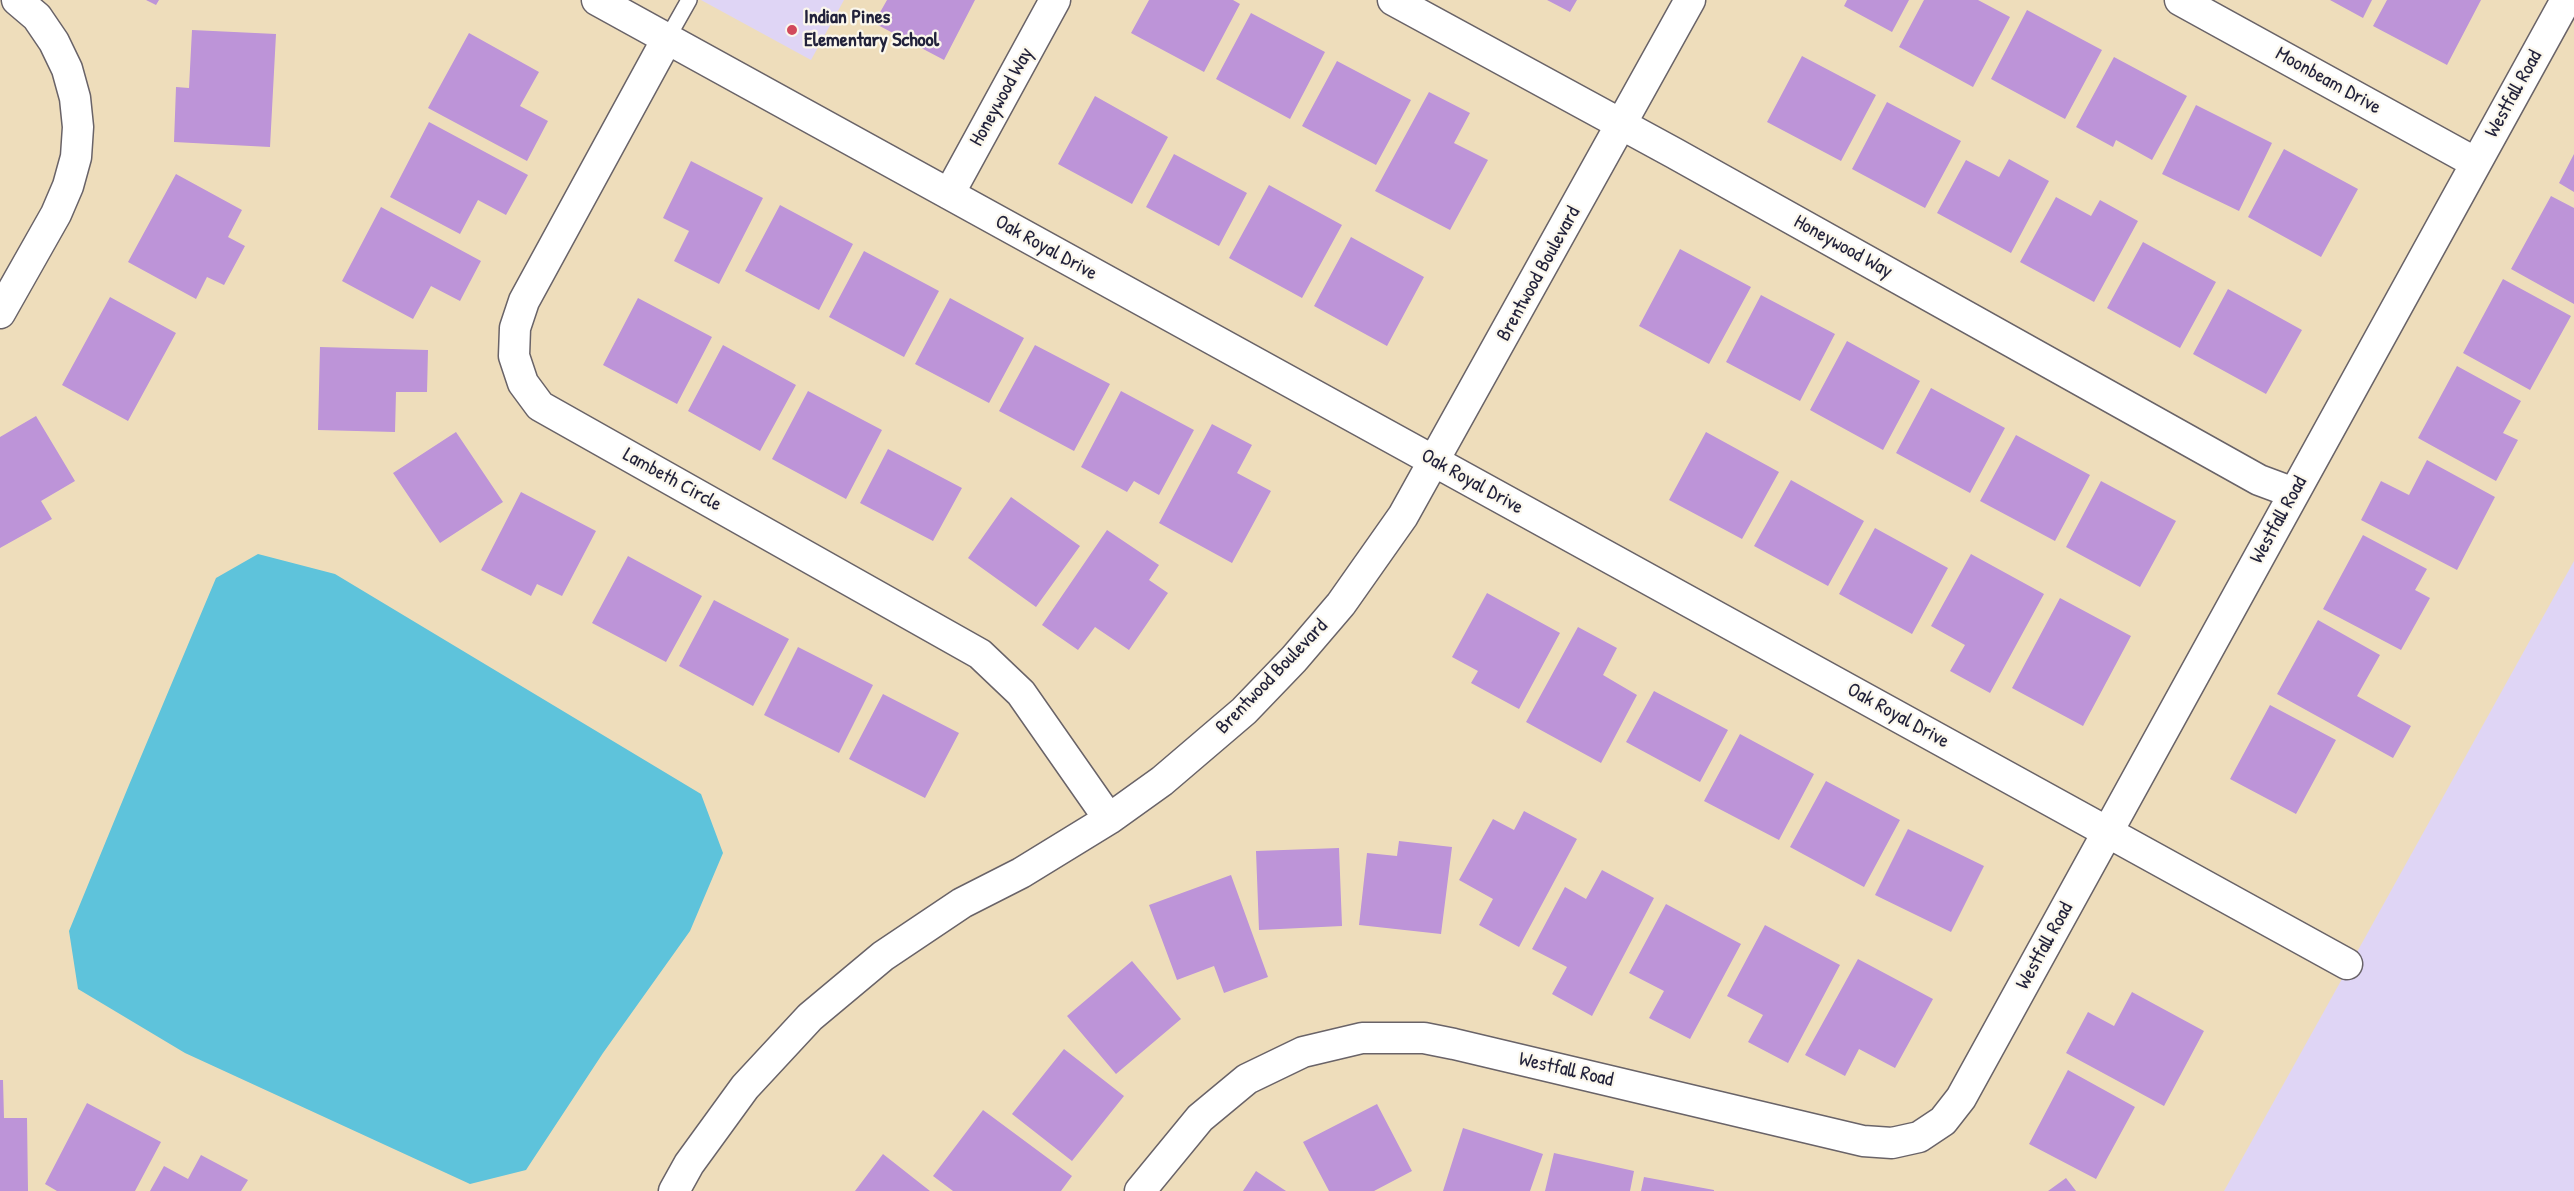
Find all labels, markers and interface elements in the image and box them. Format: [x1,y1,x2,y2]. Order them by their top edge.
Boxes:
place label: Indian Pines Elementary School [804,6,939,53]
marker: Indian Pines Elementary School [785,23,799,37]
street label: Moonbeam Drive [2271,42,2385,120]
street label: Honeywood Way [965,43,1039,151]
street label: Westfall Road [2480,46,2548,142]
street label: Brentwood Boulevard [1492,202,1586,346]
street label: Oak Royal Drive [991,210,1101,286]
street label: Honeywood Way [1789,210,1897,284]
street label: Lambeth Circle [618,443,726,517]
street label: Oak Royal Drive [1417,444,1527,520]
street label: Westfall Road [2245,472,2313,568]
street label: Brentwood Boulevard [1211,615,1333,739]
street label: Oak Royal Drive [1843,678,1953,754]
street label: Westfall Road [2011,898,2079,994]
street label: Westfall Road [1517,1048,1615,1092]

